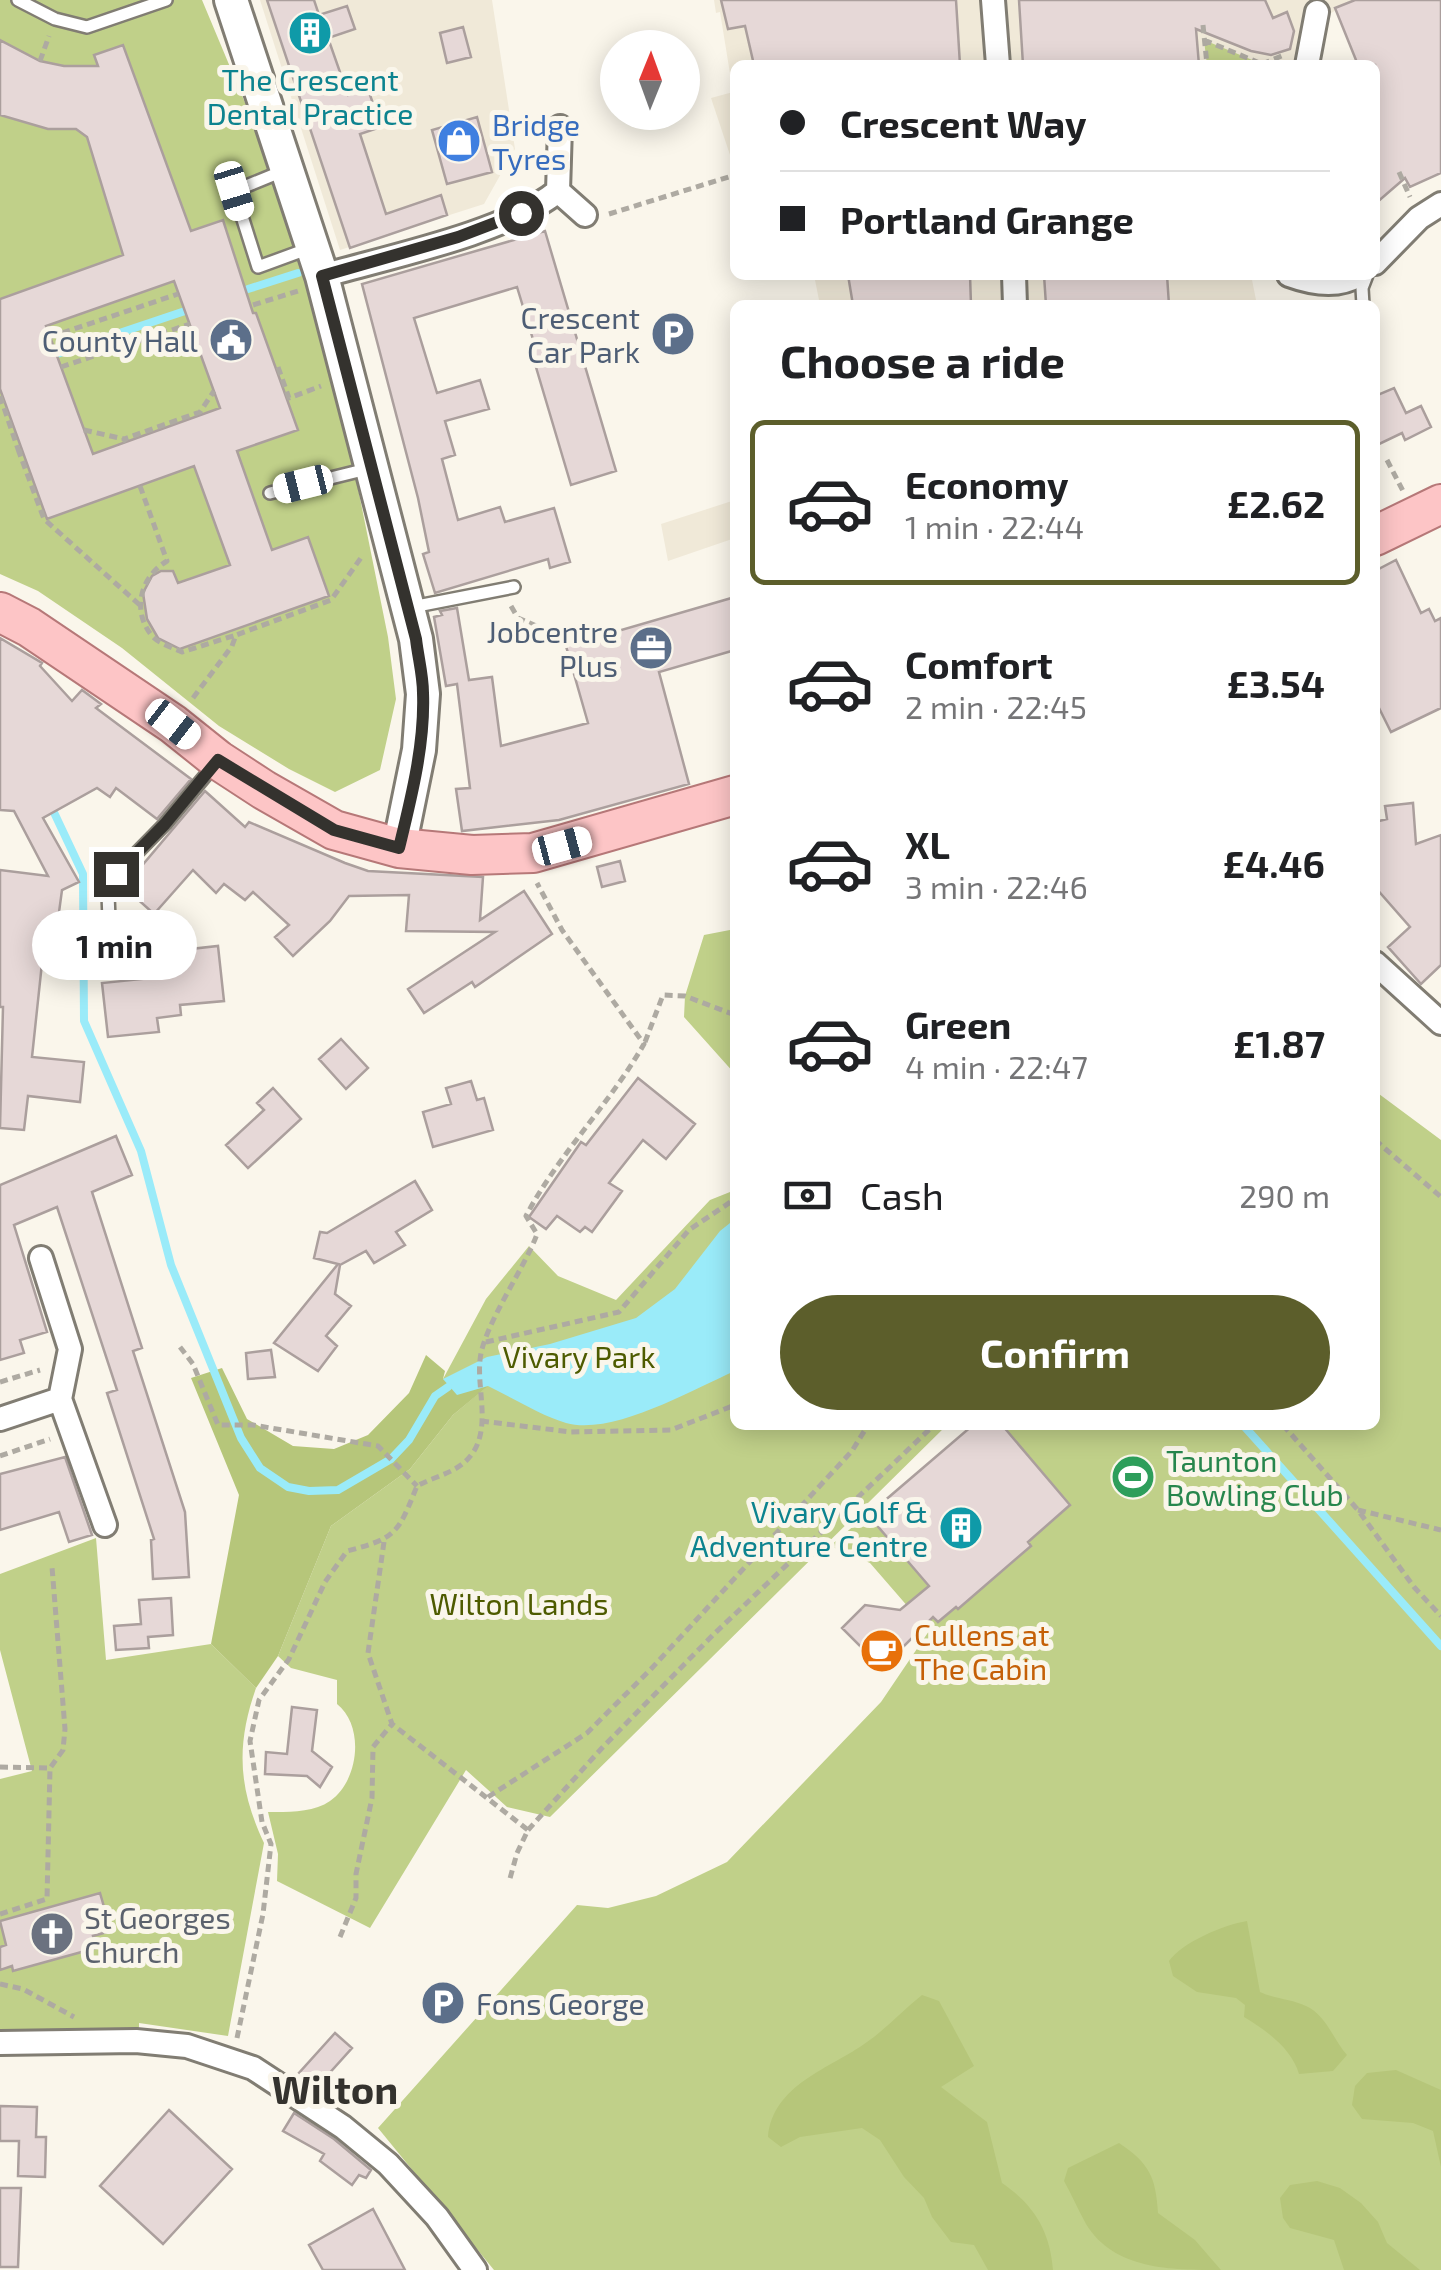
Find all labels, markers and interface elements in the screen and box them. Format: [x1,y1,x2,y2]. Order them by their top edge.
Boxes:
building icon: The Crescent Dental Practice [287,10,333,56]
north arrow [600,30,700,130]
map controls [600,30,700,130]
place label: The Crescent Dental Practice [207,61,413,131]
text: Crescent Way [840,100,1086,146]
place label: Bridge Tyres [492,106,580,176]
shop icon: Bridge Tyres [436,118,482,164]
car [211,158,257,224]
route start [499,191,544,236]
text: Portland Grange [840,196,1134,242]
place label: Crescent Car Park [521,299,640,369]
parking icon: Crescent Car Park [650,311,696,357]
public building icon: County Hall [208,317,254,363]
place label: County Hall [42,322,198,358]
text: Choose a ride [780,333,1065,387]
icon: car [785,458,875,548]
text: Economy [905,461,1069,507]
car [270,462,336,506]
text: £2.62 [1227,480,1325,526]
text: 1 min · 22:44 [905,507,1084,545]
place label: Jobcentre Plus [487,613,618,683]
office icon: Jobcentre Plus [628,625,674,671]
icon: car [785,638,875,728]
text: Comfort [905,641,1053,687]
text: £3.54 [1227,660,1325,706]
text: 2 min · 22:45 [905,687,1087,725]
car [140,694,206,754]
icon: car [785,818,875,908]
text: XL [905,821,950,867]
car [529,824,595,868]
text: £4.46 [1223,840,1325,886]
route end [94,852,139,897]
text: 3 min · 22:46 [905,867,1088,905]
callout: 1 min [34,909,198,979]
text: 1 min [76,926,153,964]
icon: car [785,998,875,1088]
text: Green [905,1001,1011,1047]
text: £1.87 [1233,1020,1325,1066]
text: 4 min · 22:47 [905,1047,1088,1085]
icon: cash [780,1168,835,1223]
text: Cash [860,1172,944,1218]
text: 290 m [1239,1176,1330,1214]
button: Confirm [780,1295,1330,1410]
park label: Vivary Park [502,1338,656,1374]
place label: Taunton Bowling Club [1166,1442,1344,1512]
sports icon: Taunton Bowling Club [1110,1454,1156,1500]
place label: Vivary Golf & Adventure Centre [690,1493,928,1563]
building icon: Vivary Golf & Adventure Centre [938,1505,984,1551]
park label: Wilton Lands [430,1585,608,1621]
place label: Cullens at The Cabin [914,1616,1049,1686]
cafe icon: Cullens at The Cabin [859,1628,905,1674]
place label: St Georges Church [84,1899,231,1969]
church icon: St Georges Church [29,1911,75,1957]
parking icon: Fons George [420,1980,466,2026]
place label: Fons George [476,1985,645,2021]
district label: Wilton [272,2064,398,2112]

